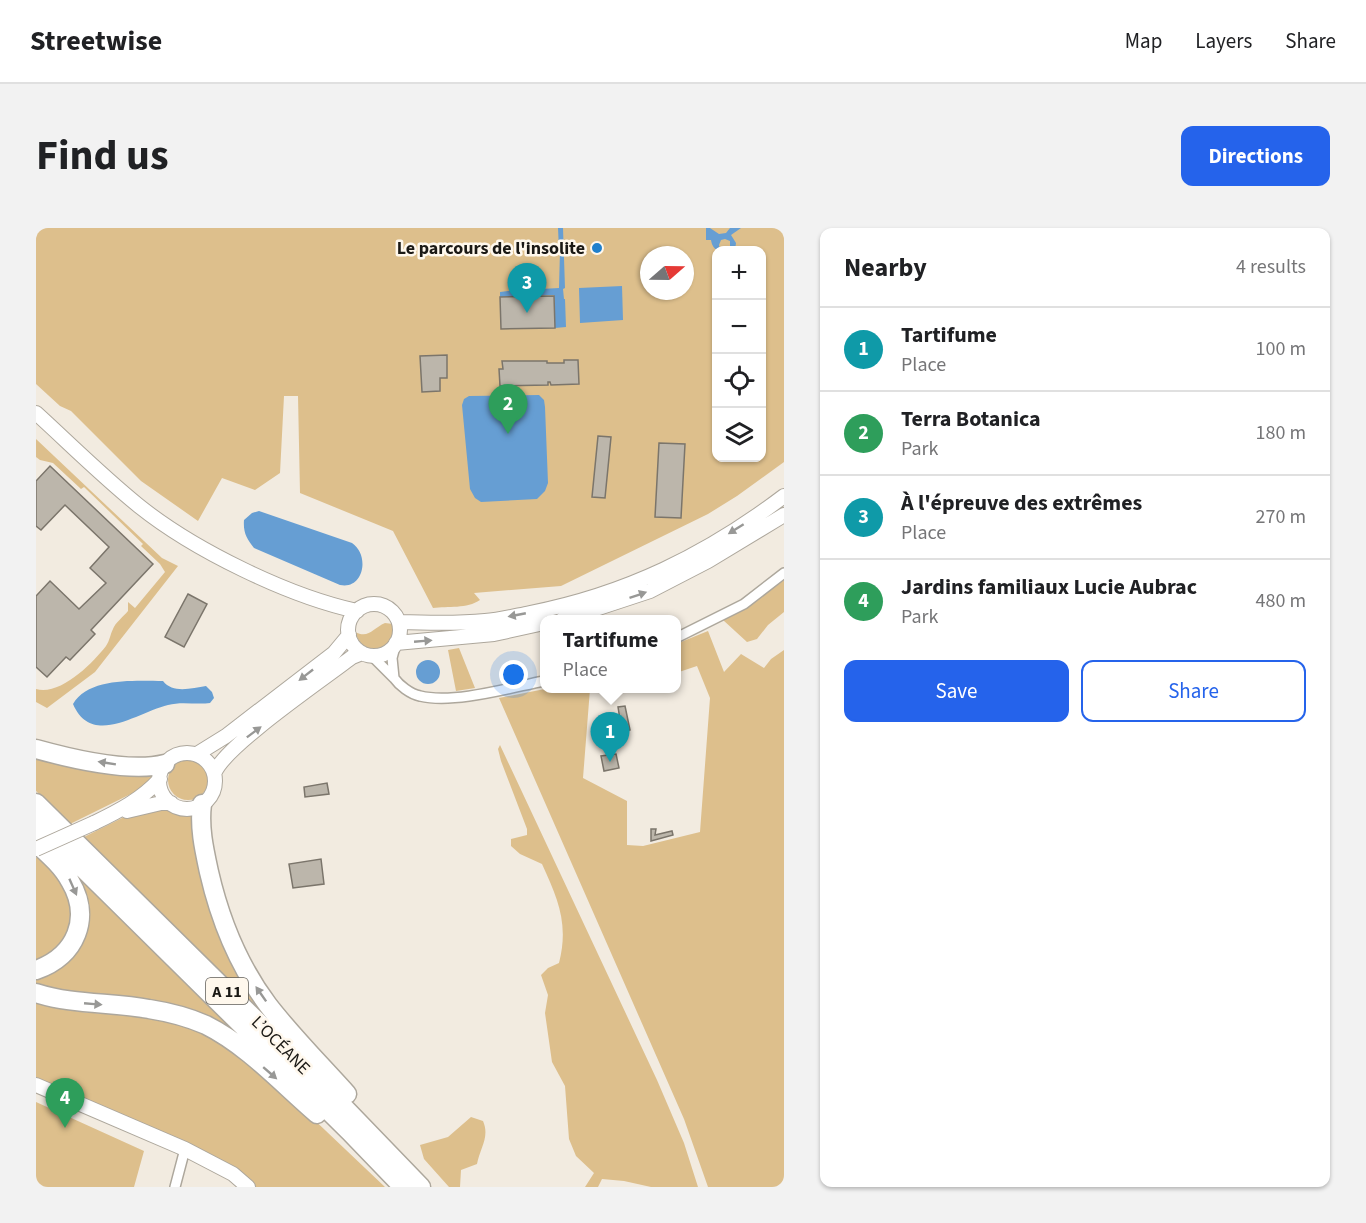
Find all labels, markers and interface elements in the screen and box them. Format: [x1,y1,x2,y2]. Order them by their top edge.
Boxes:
text: Streetwise [30,21,162,61]
text: Map [1125,26,1162,56]
text: Layers [1195,26,1252,56]
text: Share [1285,26,1336,56]
text: Find us [36,126,169,186]
button: Directions [1181,126,1330,186]
place label: Le parcours de l'insolite [397,236,585,261]
marker: Le parcours de l'insolite [590,241,604,255]
north arrow [640,246,694,300]
map controls [712,246,766,462]
button: + [712,246,766,300]
text: Nearby [844,249,927,286]
text: 4 results [1236,253,1306,281]
pin: 3 [508,264,546,313]
button: − [712,300,766,354]
text: Tartifume [901,319,997,351]
text: 1 [858,335,869,363]
text: 100 m [1256,335,1306,363]
text: Place [901,351,946,379]
button: locate [712,354,766,408]
pin: 2 [488,384,528,434]
text: Terra Botanica [901,403,1041,435]
button: layers [712,408,766,462]
text: 2 [858,419,869,447]
text: 180 m [1256,419,1306,447]
text: Park [901,435,938,463]
text: À l'épreuve des extrêmes [901,487,1142,519]
text: 3 [858,503,869,531]
text: 270 m [1256,503,1306,531]
text: Place [901,519,946,547]
one-way arrow [728,524,744,535]
text: Jardins familiaux Lucie Aubrac [901,571,1197,603]
text: 4 [858,587,869,615]
text: 480 m [1256,587,1306,615]
one-way arrow [629,589,647,599]
text: Park [901,603,938,631]
one-way arrow [507,611,526,620]
popup [540,615,681,693]
text: Tartifume [563,624,658,656]
one-way arrow [413,636,432,646]
text: Place [563,656,608,684]
your location [499,660,528,689]
button: Save [844,660,1069,722]
button: Share [1081,660,1306,722]
one-way arrow [298,668,314,681]
pin: 1 [590,712,630,762]
one-way arrow [246,727,261,739]
one-way arrow [98,759,117,768]
one-way arrow [68,879,78,897]
road number: A 11 [206,978,248,1004]
one-way arrow [255,987,267,1003]
one-way arrow [84,999,103,1009]
street label: L’OCÉANE [245,1010,316,1081]
one-way arrow [262,1066,277,1080]
pin: 4 [45,1078,84,1128]

